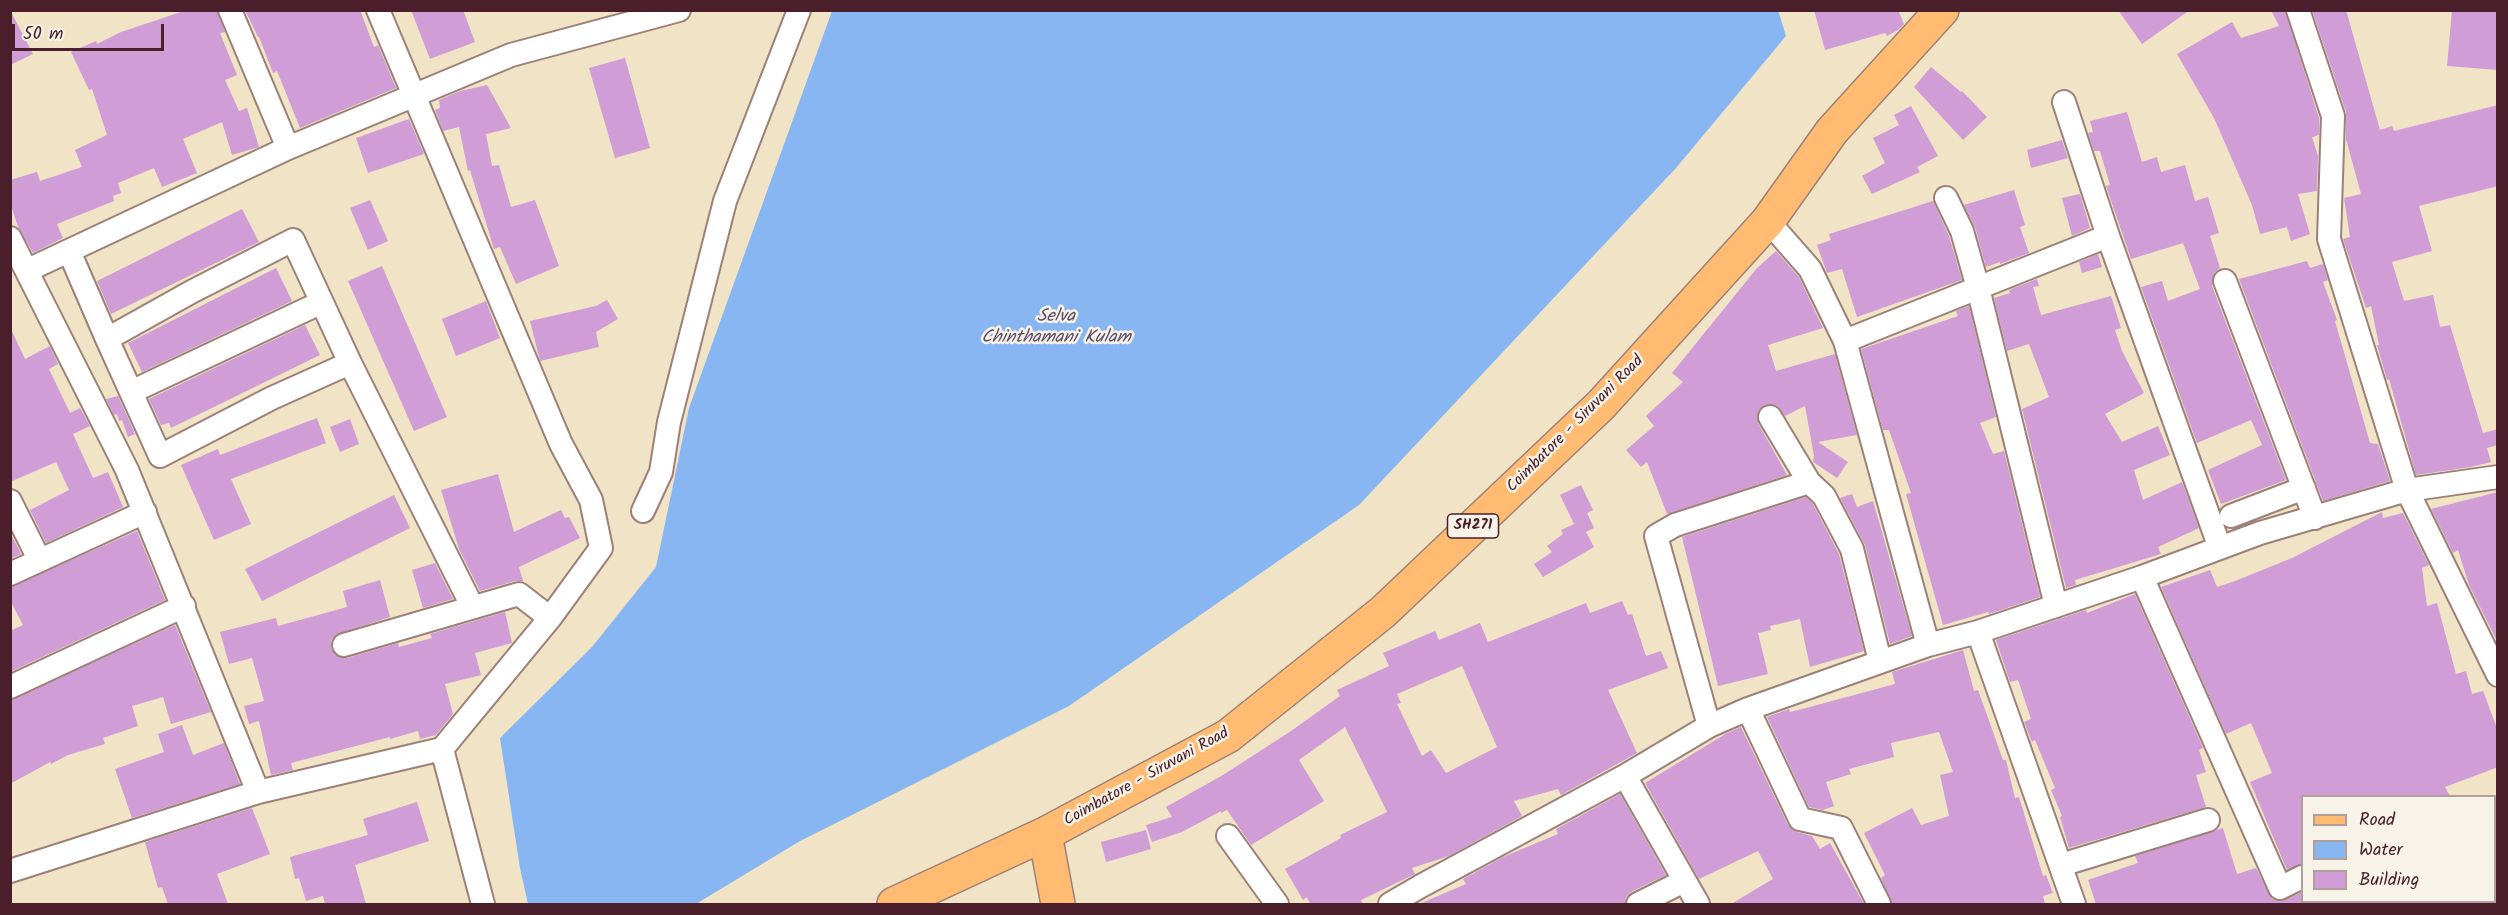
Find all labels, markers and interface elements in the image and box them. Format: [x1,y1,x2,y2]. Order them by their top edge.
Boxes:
scale bar [15,12,166,50]
text: 50 m [23,20,63,49]
water label: Selva Chinthamani Kulam [981,307,1131,350]
street label: Coimbatore - Siruvani Road [1504,353,1648,497]
road number: SH271 [1448,514,1498,538]
street label: Coimbatore - Siruvani Road [1061,725,1233,831]
legend [2301,795,2496,903]
text: Road [2359,806,2395,835]
text: Water [2359,836,2403,865]
text: Building [2359,866,2419,895]

